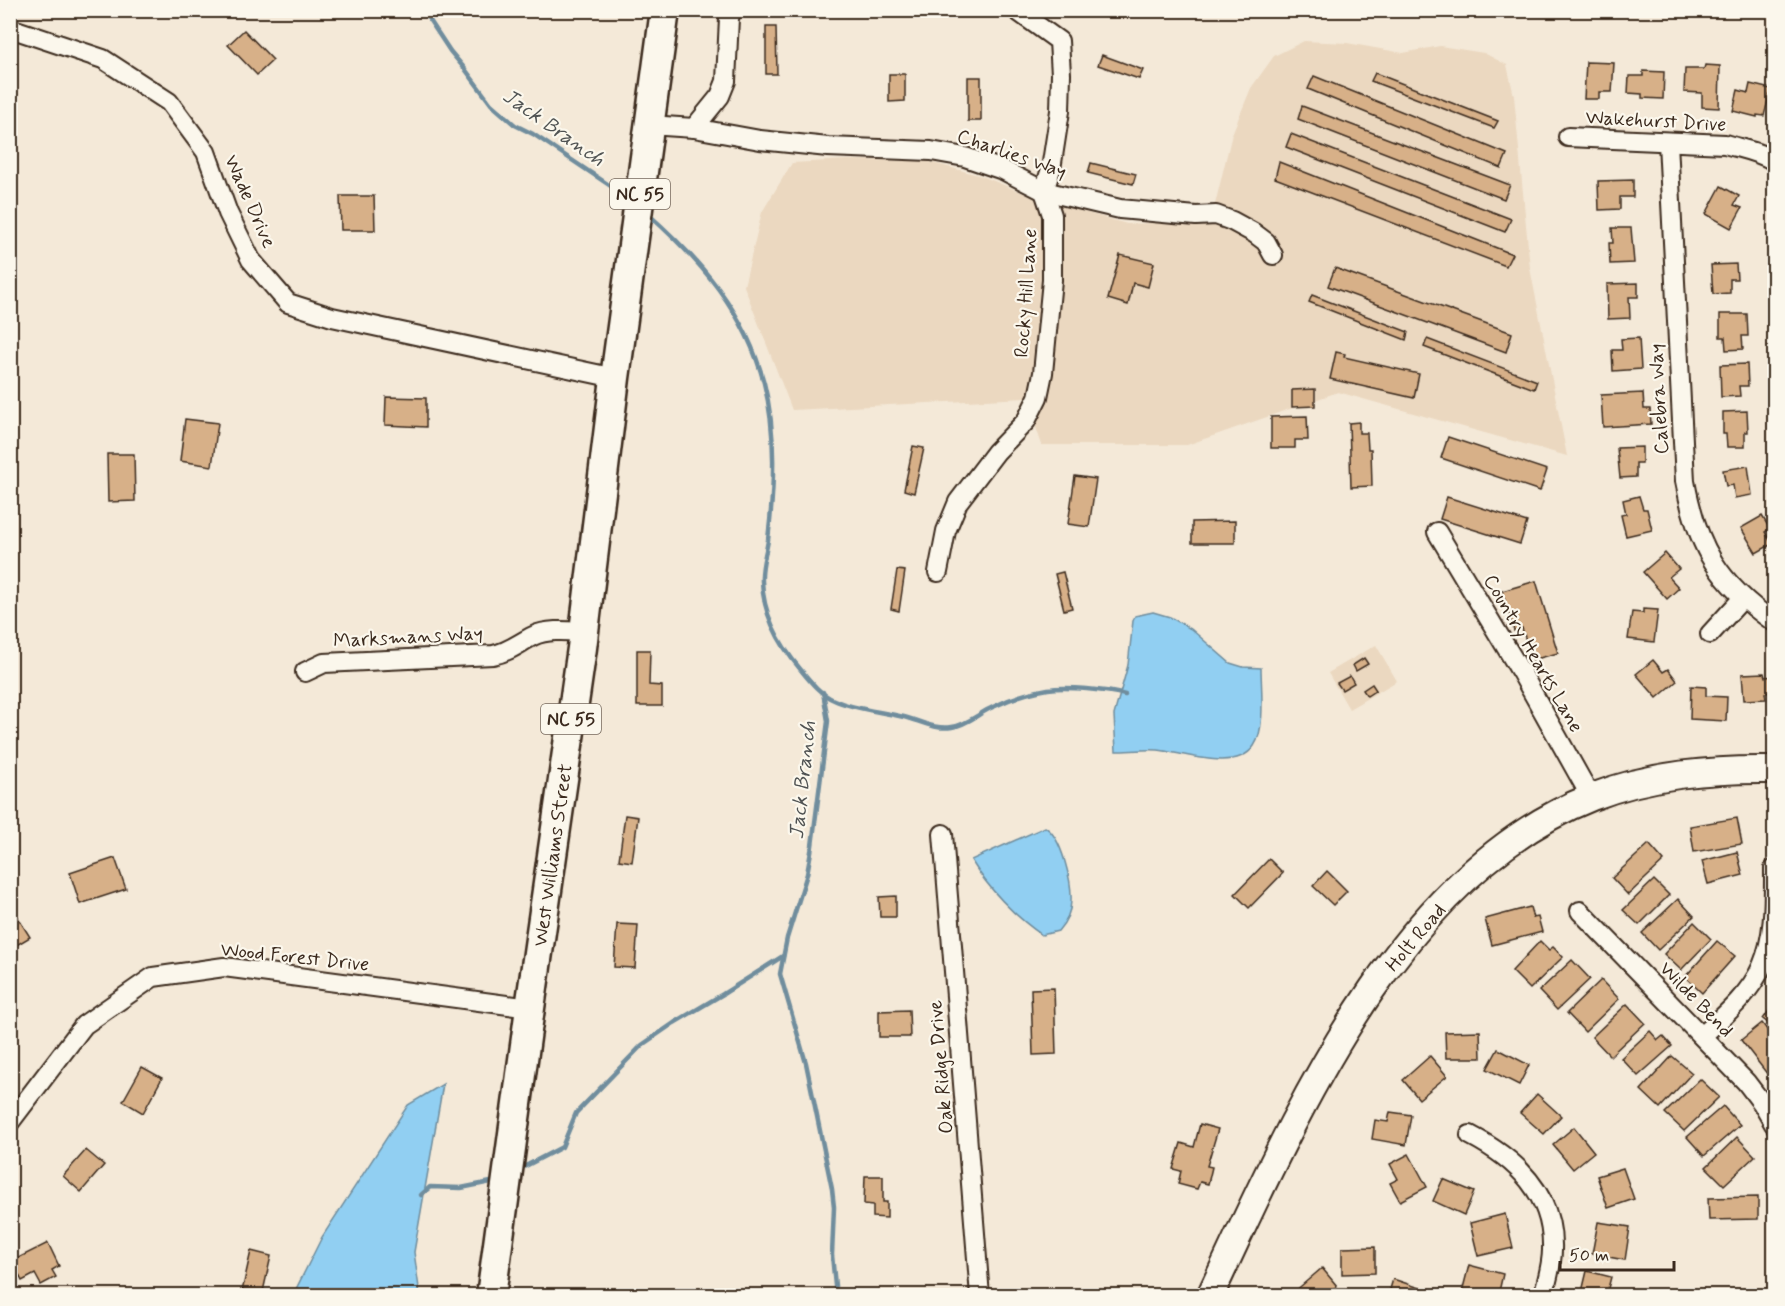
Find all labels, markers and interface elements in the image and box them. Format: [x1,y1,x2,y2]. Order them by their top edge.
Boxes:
water label: Jack Branch [497,82,610,174]
street label: Wakehurst Drive [1585,104,1727,139]
street label: Charlies Way [953,123,1070,186]
street label: Wade Drive [217,151,282,253]
road number: NC 55 [610,179,670,209]
street label: Rocky Hill Lane [1009,228,1044,359]
street label: Calebra Way [1643,343,1676,455]
street label: Country Hearts Lane [1476,570,1589,738]
street label: Marksmans Way [332,620,484,655]
road number: NC 55 [541,704,601,734]
water label: Jack Branch [783,719,823,841]
street label: West Williams Street [527,762,580,948]
street label: Holt Road [1380,898,1453,978]
street label: Wood Forest Drive [219,936,371,979]
street label: Wilde Bend [1653,956,1739,1044]
street label: Oak Ridge Drive [922,999,961,1135]
scale bar [1560,1234,1674,1272]
text: 50 m [1569,1244,1609,1268]

